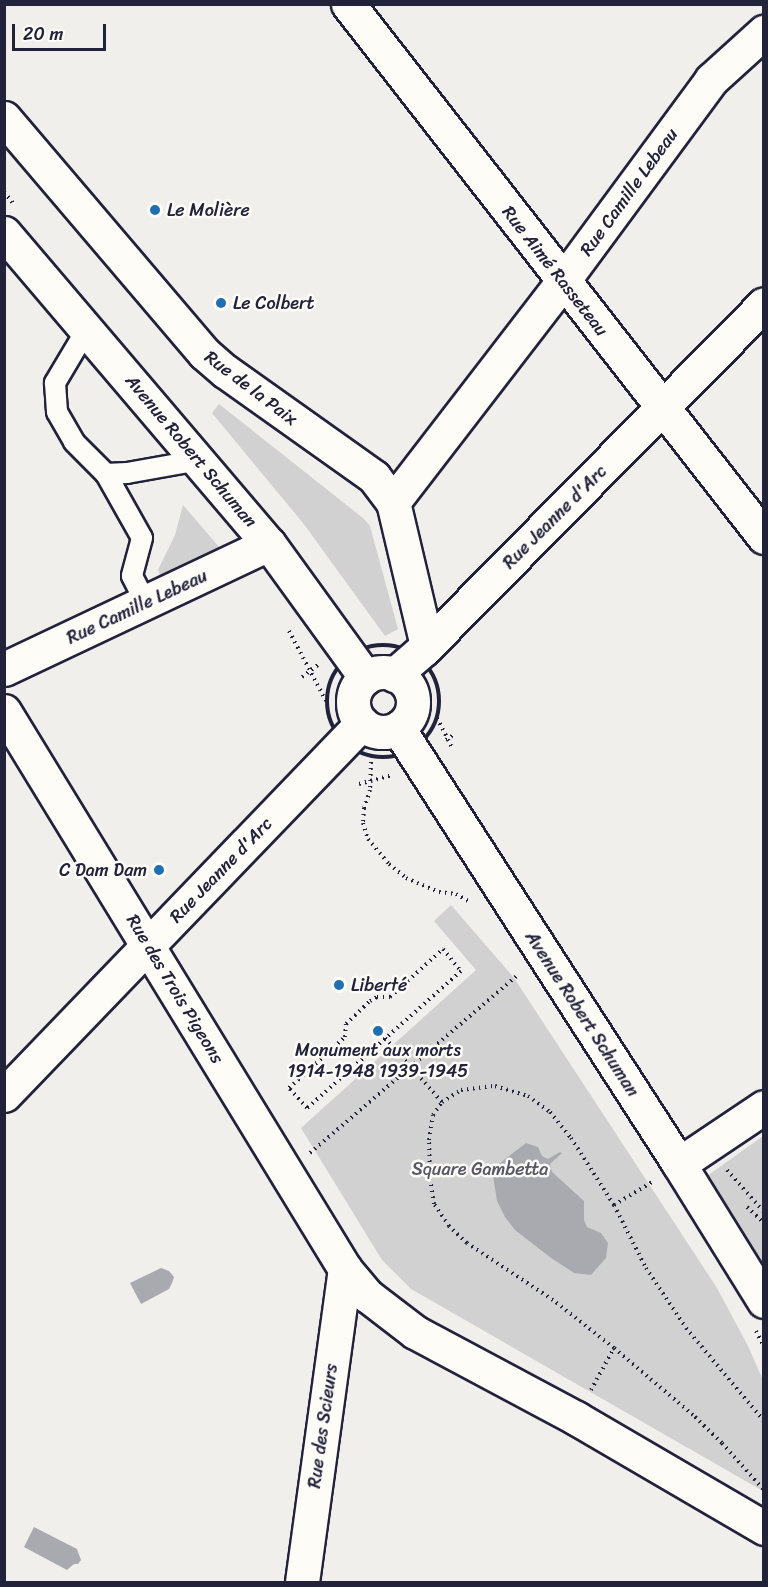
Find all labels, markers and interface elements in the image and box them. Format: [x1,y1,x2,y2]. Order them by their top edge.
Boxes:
scale bar [15,12,110,50]
text: 20 m [23,18,63,50]
street label: Rue Camille Lebeau [575,124,683,260]
place label: Le Molière [167,199,248,221]
street label: Rue Aimé Rasseteau [497,202,613,340]
marker: Le Molière [148,203,162,217]
place label: Le Colbert [233,292,315,314]
marker: Le Colbert [214,296,228,310]
street label: Rue de la Paix [200,346,302,430]
street label: Avenue Robert Schuman [121,370,261,532]
street label: Rue Jeanne d'Arc [498,460,612,574]
street label: Rue Camille Lebeau [63,565,211,649]
street label: Rue Jeanne d'Arc [165,813,277,927]
place label: C Dam Dam [59,859,147,881]
marker: C Dam Dam [152,863,166,877]
street label: Rue des Trois Pigeons [122,911,228,1067]
street label: Avenue Robert Schuman [520,927,644,1101]
place label: Liberté [351,974,407,996]
marker: Liberté [332,978,346,992]
marker: Monument aux morts 1914-1948 1939-1945 [371,1024,385,1038]
place label: Monument aux morts 1914-1948 1939-1945 [288,1040,468,1082]
park label: Square Gambetta [412,1158,548,1180]
street label: Rue des Scieurs [304,1363,342,1489]

